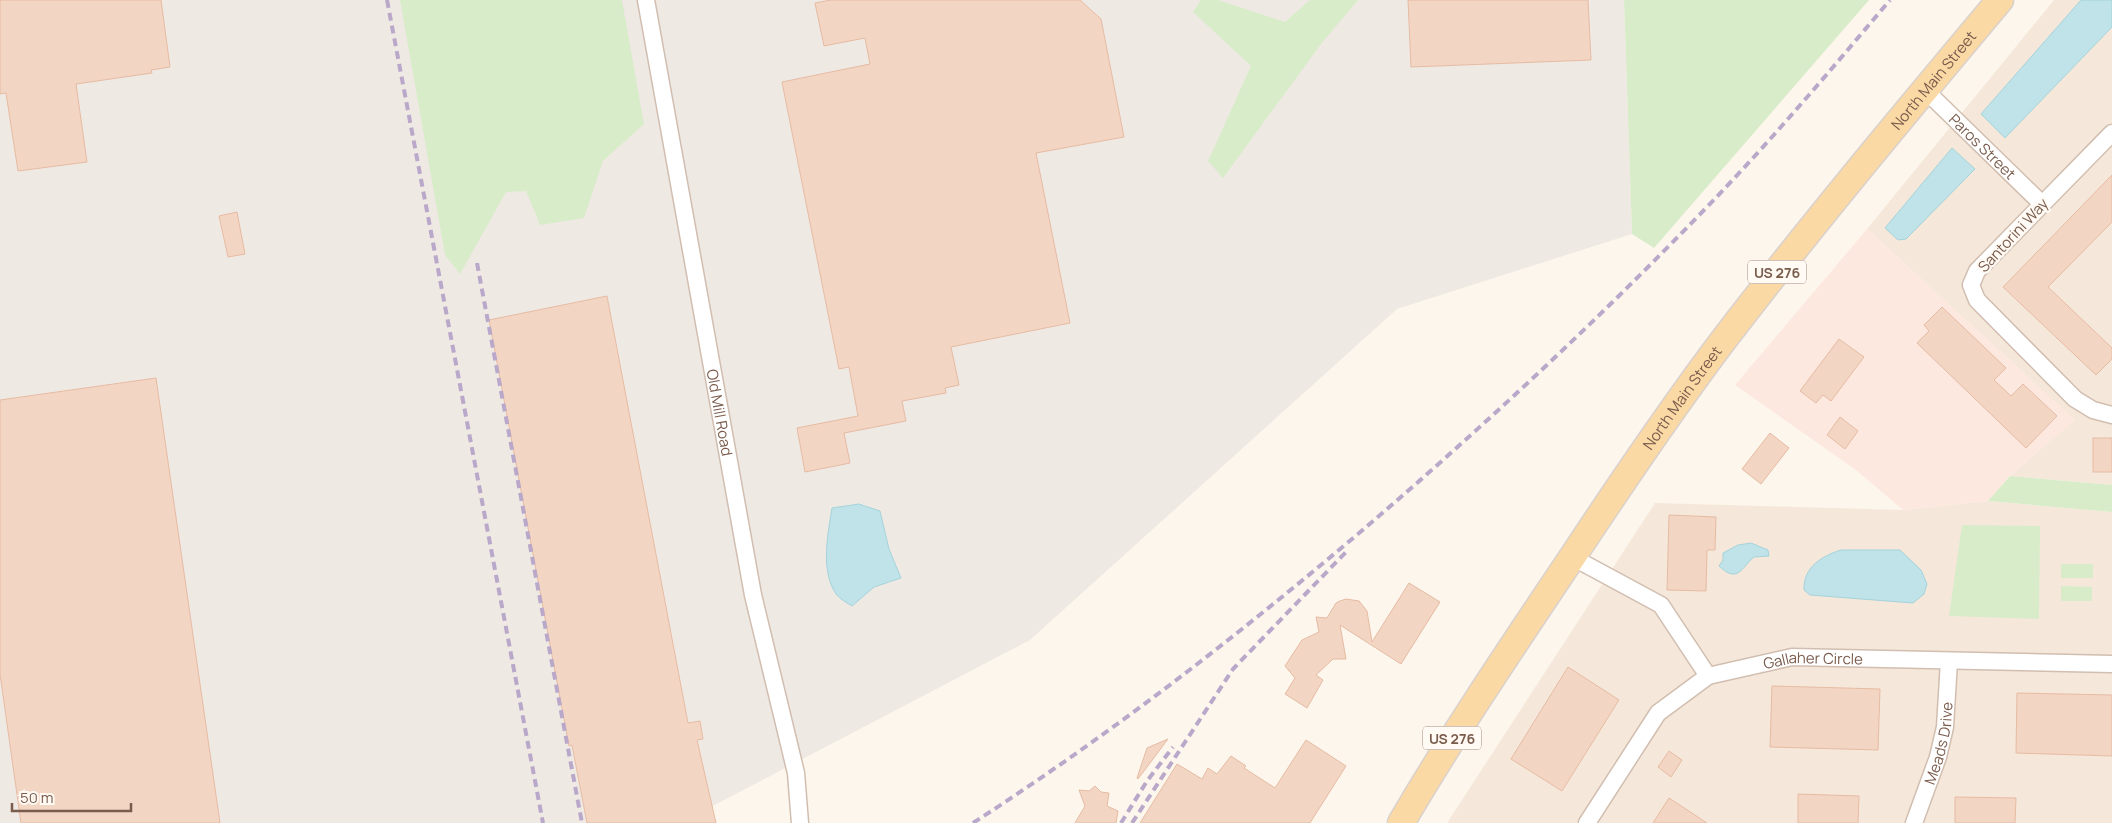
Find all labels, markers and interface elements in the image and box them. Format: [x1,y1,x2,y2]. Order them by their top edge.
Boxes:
street label: North Main Street [1886,26,1981,134]
street label: Paros Street [1945,109,2021,184]
street label: Santorini Way [1973,193,2053,277]
road number: US 276 [1748,260,1806,284]
street label: North Main Street [1637,341,1726,453]
street label: Old Mill Road [702,367,738,458]
street label: Gallaher Circle [1761,646,1863,674]
street label: Meads Drive [1918,701,1957,787]
road number: US 276 [1423,726,1481,750]
scale bar [12,780,131,812]
text: 50 m [20,787,54,808]

